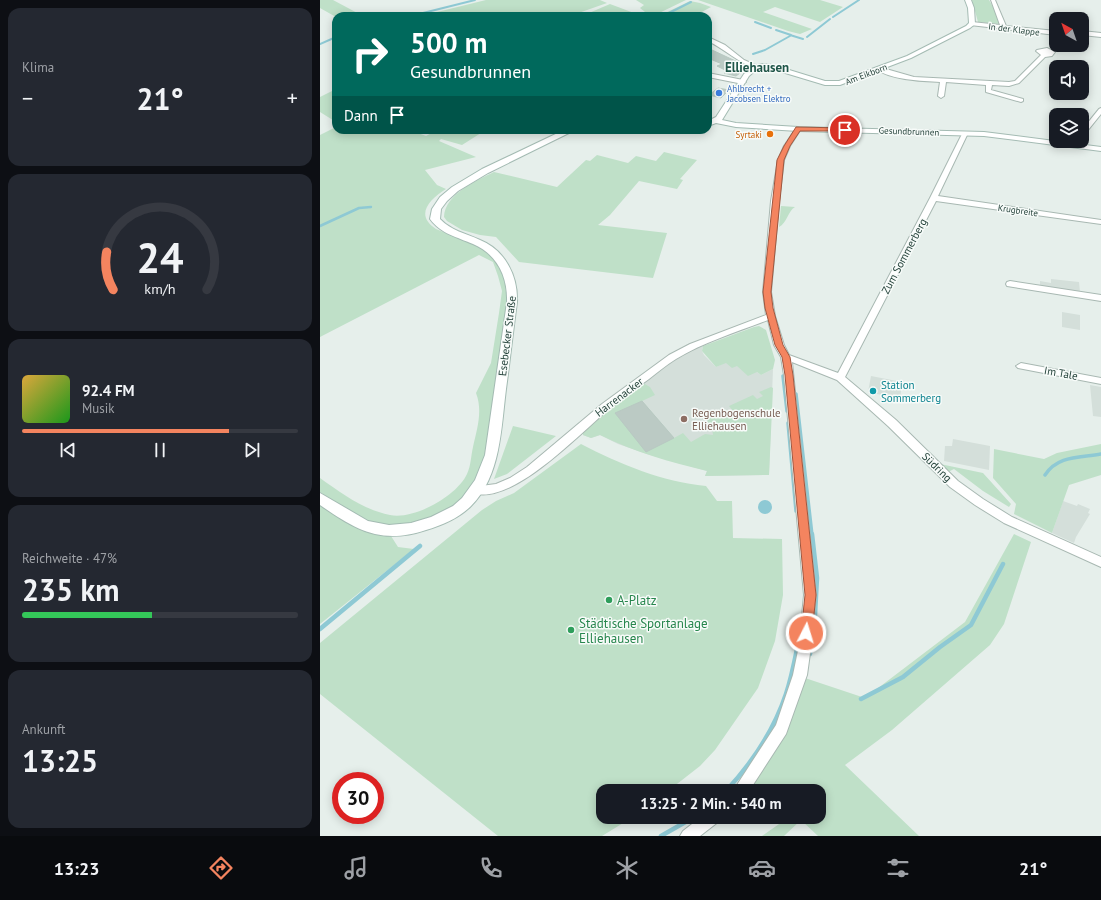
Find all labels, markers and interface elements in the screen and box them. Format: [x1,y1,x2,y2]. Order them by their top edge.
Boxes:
north arrow [1049,12,1089,52]
map controls [1049,12,1089,148]
street label: In der Klappe [988,20,1041,38]
text: 500 m [410,24,487,61]
icon: right [344,28,396,80]
text: Klima [22,59,54,76]
district label: Elliehausen [725,59,789,76]
text: Gesundbrunnen [410,60,531,83]
button: sound [1049,60,1089,100]
street label: Am Eikborn [843,61,889,87]
text: 21° [136,79,184,118]
place label: Ahlbrecht + Jacobsen Elektro [726,83,791,104]
text: − [22,84,33,112]
text: + [287,84,298,112]
marker: Ahlbrecht + Jacobsen Elektro [714,88,724,98]
icon: arrive [386,104,408,126]
text: Dann [344,106,378,125]
button: layers [1049,108,1089,148]
pin [828,113,862,147]
icon: arrive [834,119,856,141]
street label: Gesundbrunnen [879,124,940,138]
place label: Syrtaki [735,129,762,140]
marker: Syrtaki [765,129,775,139]
street label: Krugbreite [997,202,1039,218]
street label: Zum Sommerberg [878,216,930,296]
text: 24 [136,231,184,284]
text: km/h [144,279,176,298]
street label: Esebecker Straße [495,295,519,377]
street label: Im Tale [1043,363,1079,383]
street label: Harrenacker [592,374,646,420]
place label: Station Sommerberg [881,378,941,405]
text: 92.4 FM [82,381,135,400]
marker: Station Sommerberg [868,386,878,396]
text: Musik [82,400,114,417]
place label: Regenbogenschule Elliehausen [692,406,781,433]
marker: Regenbogenschule Elliehausen [679,414,689,424]
icon: previous [57,439,79,461]
icon: pause [149,439,171,461]
icon: next [241,439,263,461]
street label: Südring [919,449,955,485]
text: Reichweite · 47% [22,550,117,567]
text: 235 km [22,570,120,609]
place label: A-Platz [617,592,657,609]
marker: A-Platz [604,595,614,605]
position arrow [785,612,827,654]
place label: Städtische Sportanlage Elliehausen [579,615,708,647]
marker: Städtische Sportanlage Elliehausen [566,625,576,635]
text: Ankunft [22,721,65,738]
text: 13:25 [22,741,98,780]
speed limit sign: 30 [332,772,384,824]
text: 13:25 · 2 Min. · 540 m [640,794,782,813]
icon: directions [207,854,235,882]
icon: music [342,854,370,882]
icon: phone [477,854,505,882]
icon: climate [613,854,641,882]
icon: car [748,854,776,882]
icon: filters [884,854,912,882]
text: 13:23 [54,857,99,880]
text: 21° [1019,857,1047,880]

